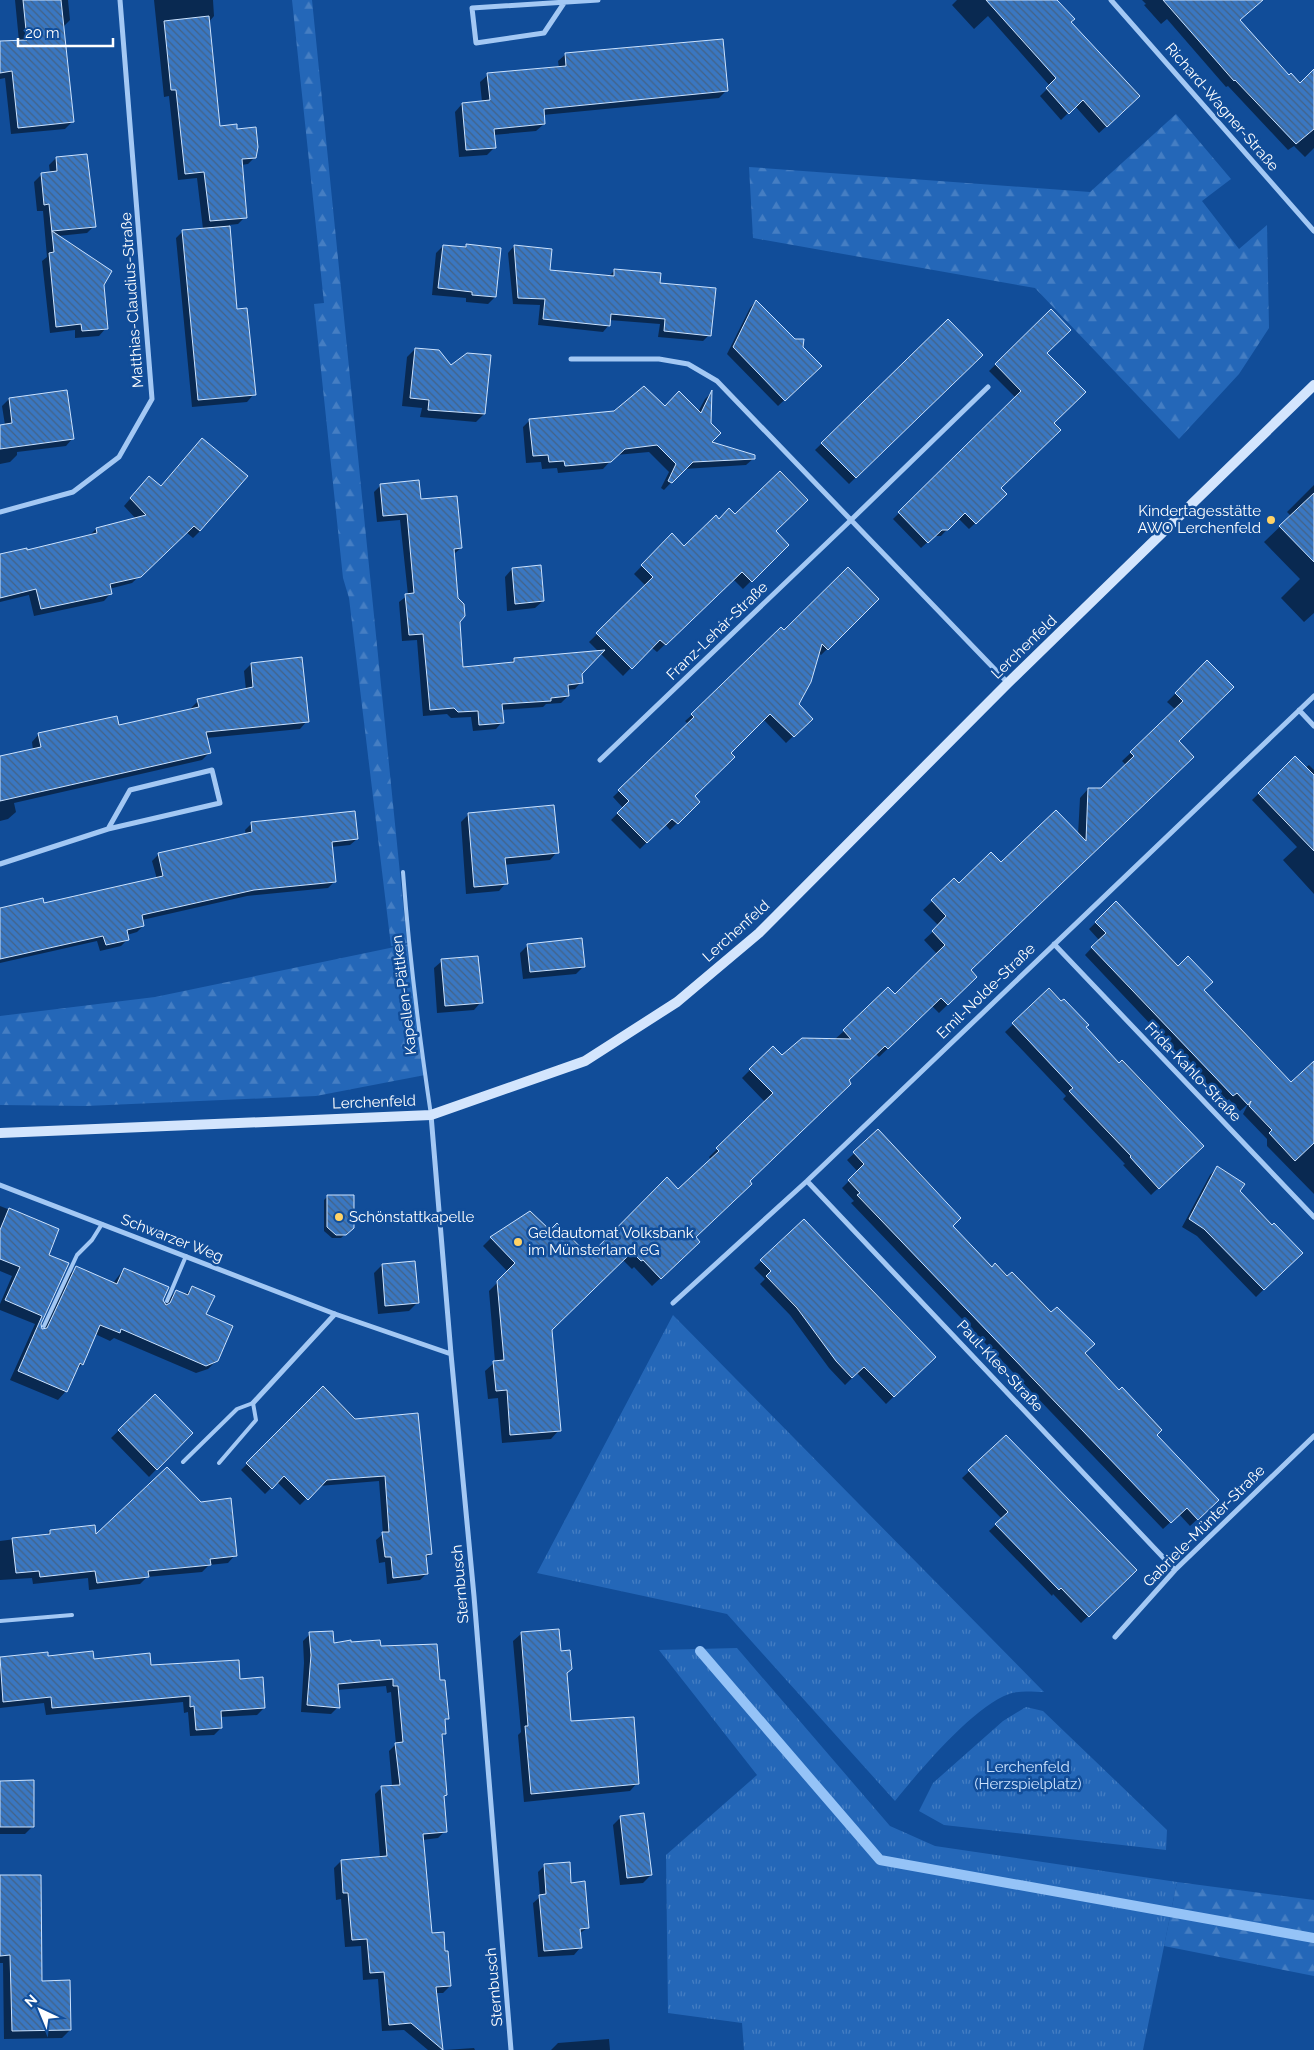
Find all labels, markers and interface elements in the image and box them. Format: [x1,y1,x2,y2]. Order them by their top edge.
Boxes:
scale bar [18,15,112,47]
text: 20 m [25,24,60,42]
street label: Richard-Wagner-Straße [1161,39,1283,175]
street label: Matthias-Claudius-Straße [117,211,147,388]
place label: Kindertagesstätte AWO Lerchenfeld [1138,502,1261,537]
marker: Kindertagesstätte AWO Lerchenfeld [1265,514,1277,526]
street label: Franz-Lehár-Straße [663,578,771,684]
street label: Lerchenfeld [988,611,1060,683]
street label: Lerchenfeld [699,896,773,966]
street label: Kapellen-Pättken [388,934,420,1056]
street label: Emil-Nolde-Straße [933,939,1039,1043]
street label: Frida-Kahlo-Straße [1141,1019,1245,1126]
street label: Lerchenfeld [332,1092,416,1112]
place label: Schönstattkapelle [349,1208,475,1226]
street label: Schwarzer Weg [118,1210,226,1266]
marker: Schönstattkapelle [333,1211,345,1223]
place label: Geldautomat Volksbank im Münsterland eG [528,1224,694,1259]
marker: Geldautomat Volksbank im Münsterland eG [512,1236,524,1248]
street label: Paul-Klee-Straße [953,1316,1047,1416]
street label: Gabriele-Münter-Straße [1139,1461,1269,1591]
street label: Sternbusch [448,1544,472,1624]
park label: Lerchenfeld (Herzspielplatz) [975,1758,1081,1793]
street label: Sternbusch [482,1947,506,2027]
north arrow [15,1985,65,2035]
text: N [22,1991,40,2010]

